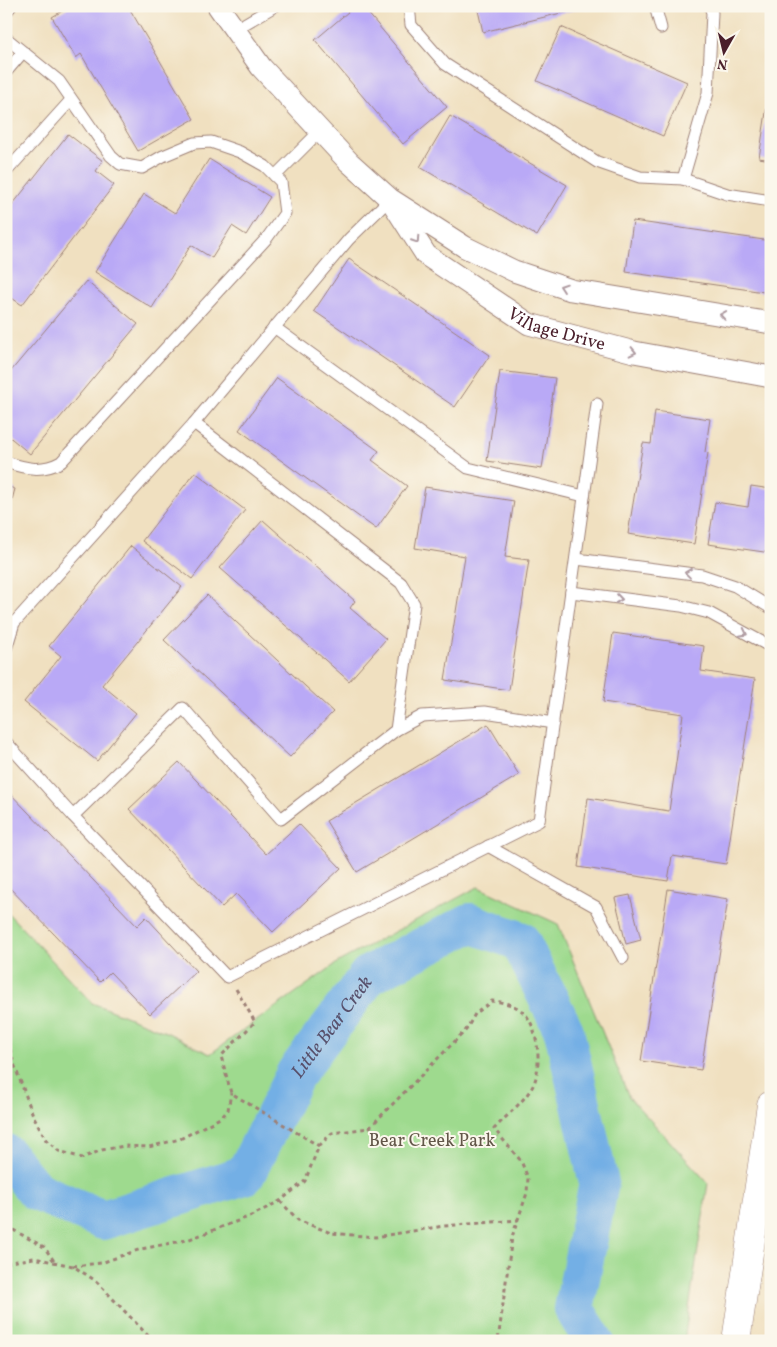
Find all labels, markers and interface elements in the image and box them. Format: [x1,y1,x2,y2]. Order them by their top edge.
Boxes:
north arrow [700,28,750,78]
text: N [716,53,729,74]
one-way arrow [410,234,419,243]
one-way arrow [559,283,567,293]
street label: Village Drive [502,302,608,358]
one-way arrow [718,311,727,321]
one-way arrow [629,346,638,357]
one-way arrow [683,568,691,579]
one-way arrow [616,593,624,604]
one-way arrow [738,627,747,637]
water label: Little Bear Creek [286,971,379,1084]
park label: Bear Creek Park [369,1129,495,1154]

